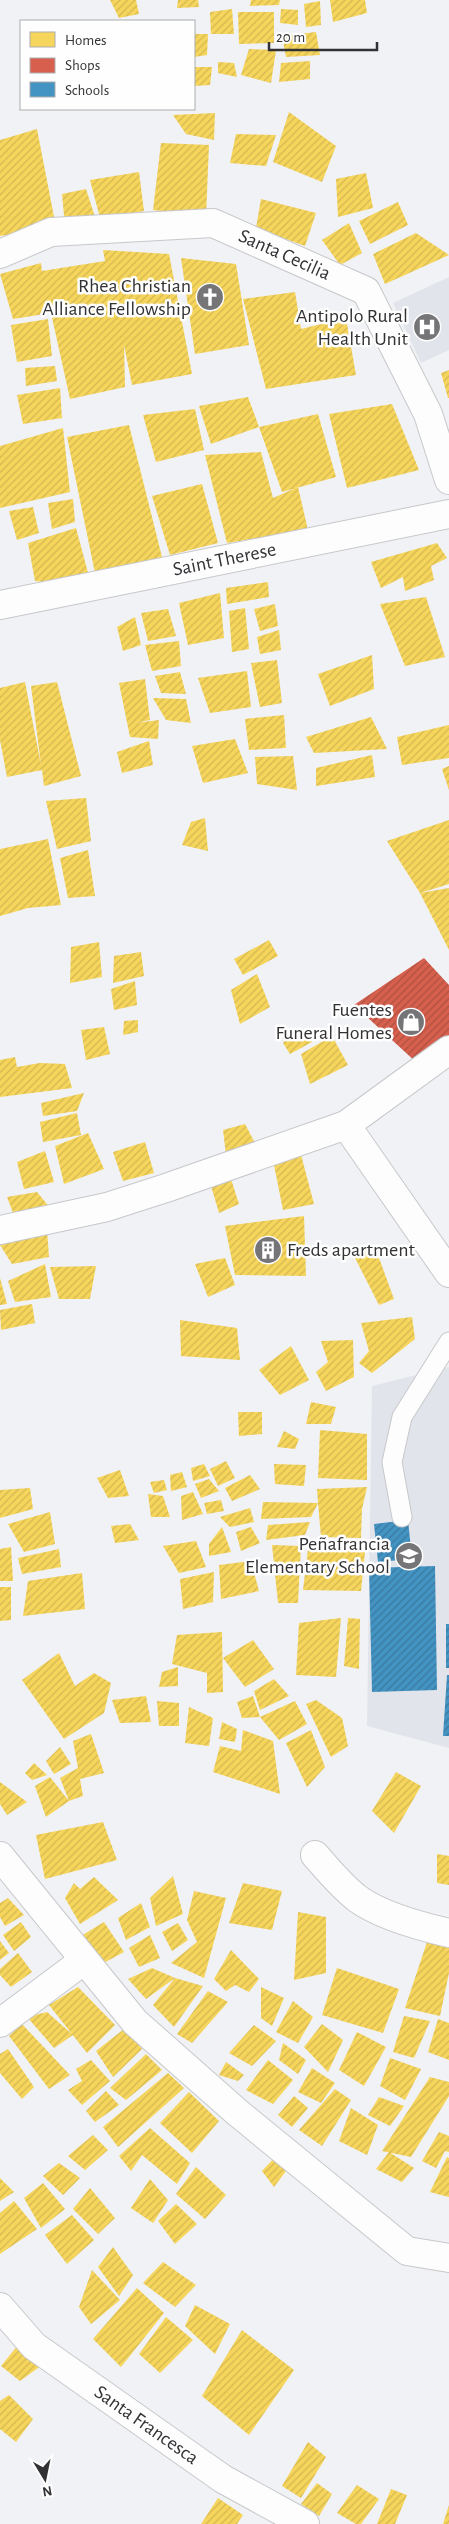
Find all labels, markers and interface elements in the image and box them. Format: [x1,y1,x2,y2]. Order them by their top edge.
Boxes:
legend [20,20,195,110]
scale bar [269,20,376,52]
text: 20 m [276,30,305,45]
text: Homes [65,33,107,48]
text: Shops [65,58,100,73]
text: Schools [65,83,109,98]
street label: Santa Cecilia [236,226,333,284]
place label: Rhea Christian Alliance Fellowship [42,276,191,319]
church icon: Rhea Christian Alliance Fellowship [195,282,225,312]
place label: Antipolo Rural Health Unit [296,306,409,349]
hospital icon: Antipolo Rural Health Unit [412,312,442,342]
street label: Saint Therese [171,539,278,580]
place label: Fuentes Funeral Homes [275,1000,392,1043]
shop icon: Fuentes Funeral Homes [396,1007,426,1037]
building icon: Freds apartment [253,1235,283,1265]
place label: Freds apartment [287,1240,415,1260]
place label: Peñafrancia Elementary School [245,1534,390,1577]
school or university icon: Peñafrancia Elementary School [394,1541,424,1571]
street label: Santa Francesca [91,2382,202,2468]
north arrow [20,2454,70,2504]
text: N [41,2483,53,2499]

